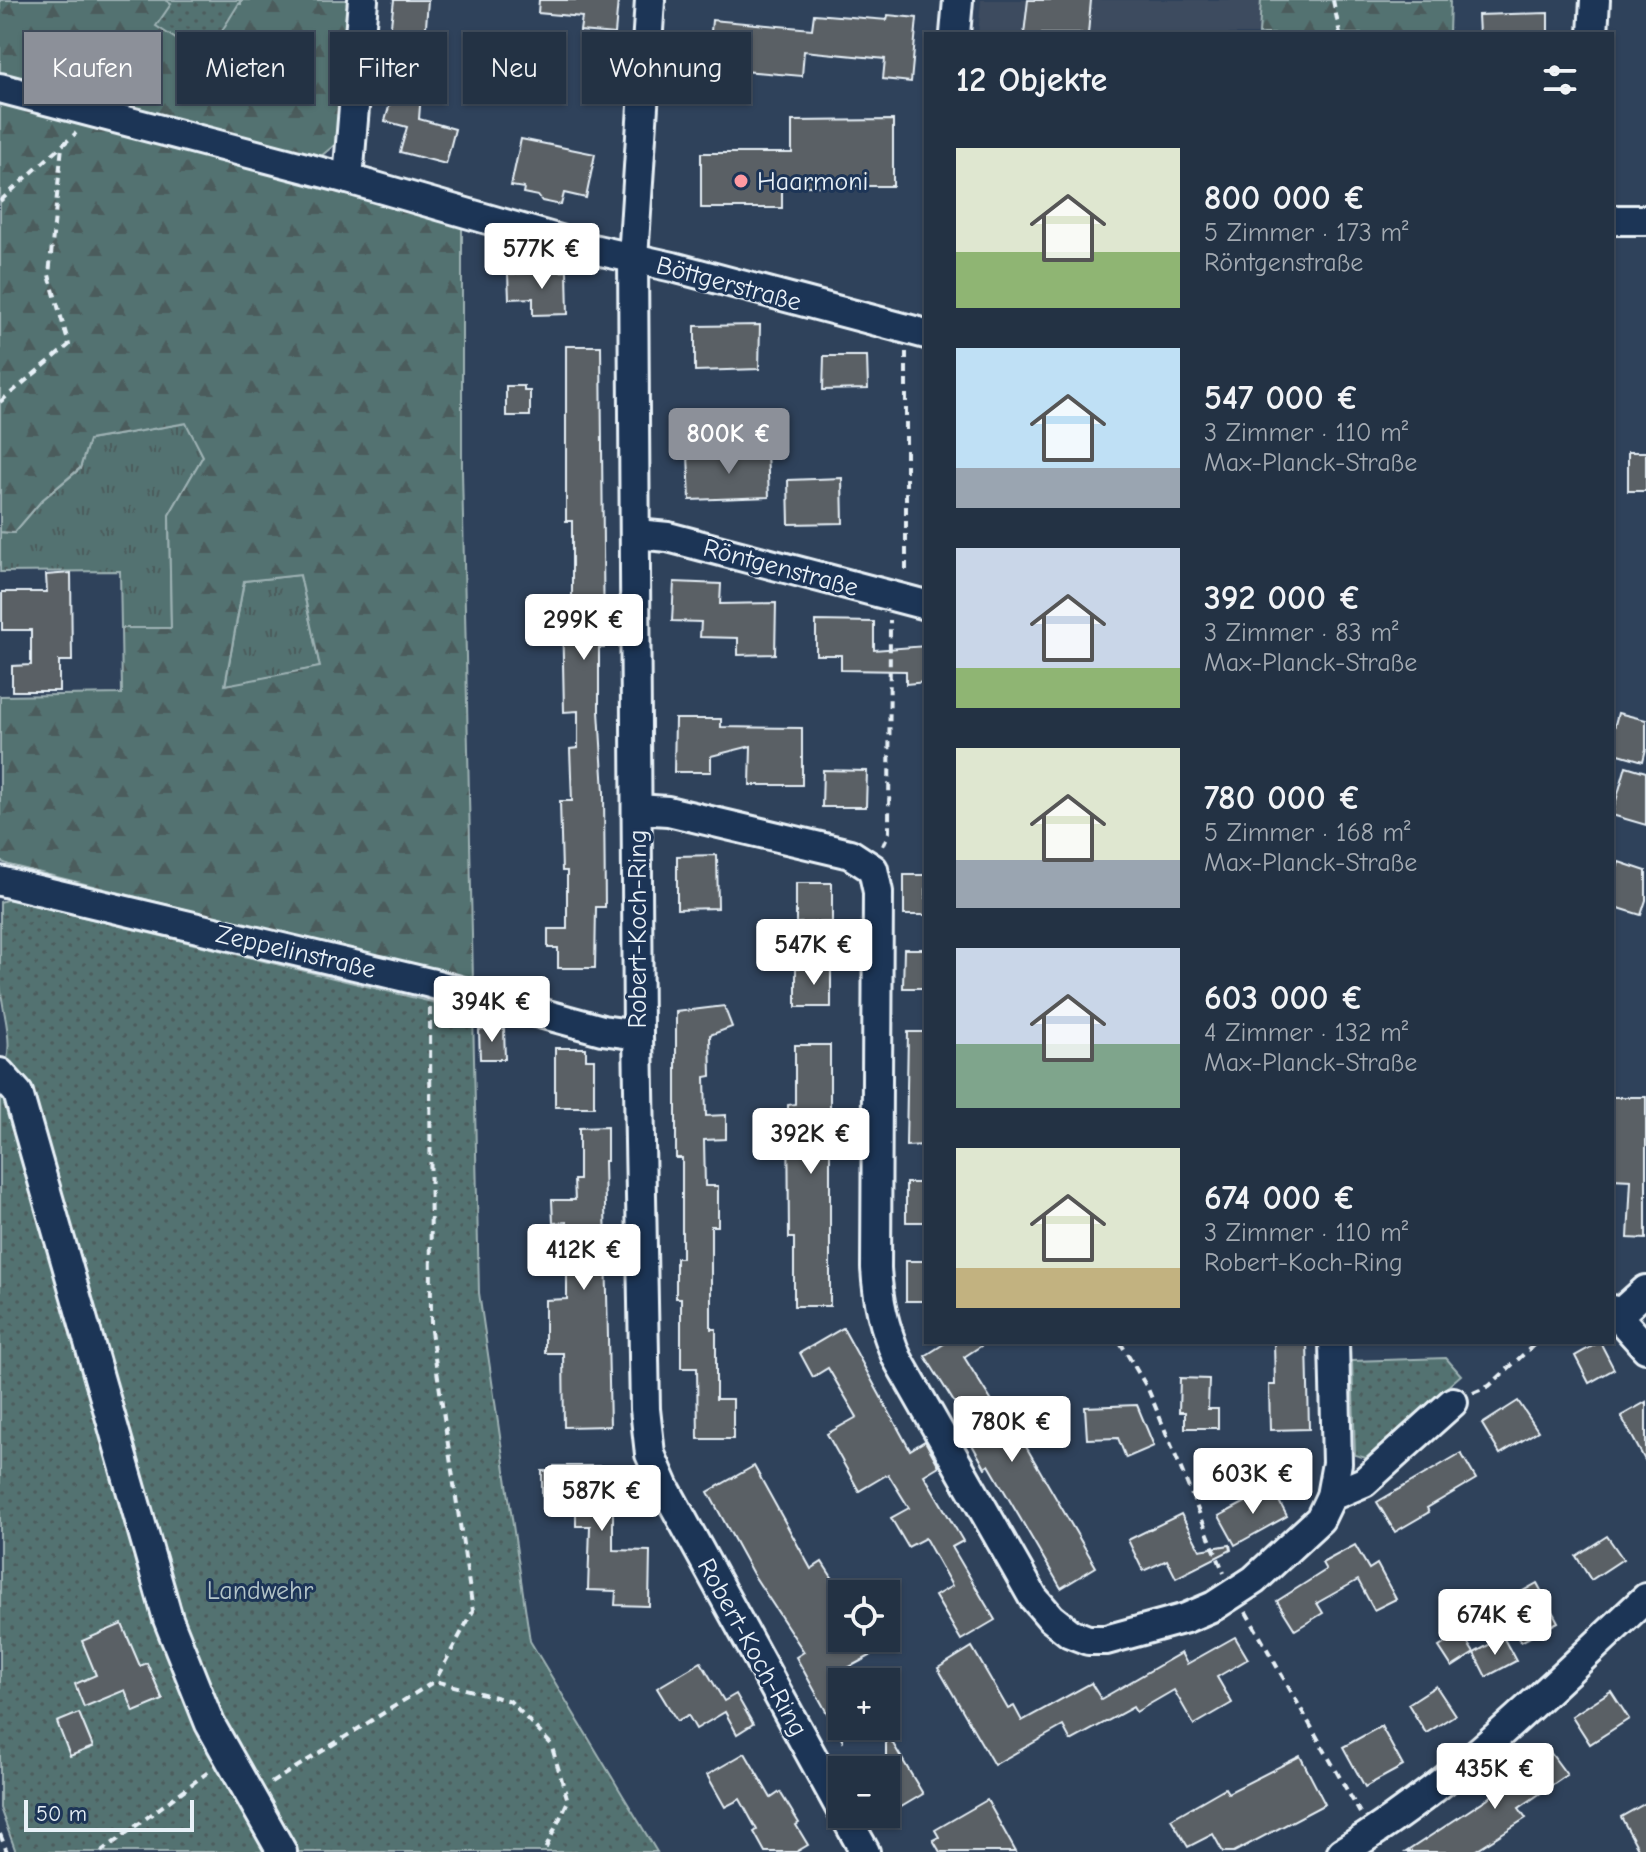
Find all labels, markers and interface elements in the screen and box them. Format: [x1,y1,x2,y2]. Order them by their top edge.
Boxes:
chip: Kaufen [24,32,161,104]
chip: Mieten [177,32,314,104]
chip: Filter [330,32,447,104]
chip: Neu [463,32,566,104]
chip: Wohnung [582,32,751,104]
icon: filters [1538,58,1582,102]
text: 12 Objekte [956,60,1107,100]
place label: Haarmoni [757,167,869,197]
marker: Haarmoni [732,172,750,190]
text: 800 000 € [1204,178,1366,218]
icon: home [1020,180,1116,276]
text: 5 Zimmer · 173 m² [1204,218,1409,248]
pin: 577K € [477,223,607,291]
text: 577K € [502,234,582,264]
text: Röntgenstraße [1204,248,1363,278]
street label: Böttgerstraße [653,250,805,318]
text: 547 000 € [1204,378,1359,418]
icon: home [1020,380,1116,476]
pin: 800K € [664,408,794,476]
text: 3 Zimmer · 110 m² [1204,418,1408,448]
text: 800K € [687,419,771,449]
text: Max-Planck-Straße [1204,448,1417,478]
street label: Röntgenstraße [700,533,862,603]
text: 392 000 € [1204,578,1361,618]
icon: home [1020,580,1116,676]
pin: 299K € [519,594,649,662]
text: 299K € [543,605,625,635]
text: 3 Zimmer · 83 m² [1204,618,1398,648]
text: Max-Planck-Straße [1204,648,1417,678]
text: 780 000 € [1204,778,1361,818]
icon: home [1020,780,1116,876]
text: 5 Zimmer · 168 m² [1204,818,1411,848]
street label: Robert-Koch-Ring [623,830,653,1028]
text: Max-Planck-Straße [1204,848,1417,878]
street label: Zeppelinstraße [213,919,379,985]
pin: 547K € [749,919,879,987]
text: 547K € [774,930,854,960]
pin: 394K € [427,976,557,1044]
text: 603 000 € [1204,978,1364,1018]
icon: home [1020,980,1116,1076]
text: 394K € [452,987,532,1017]
text: 4 Zimmer · 132 m² [1204,1018,1408,1048]
text: Max-Planck-Straße [1204,1048,1417,1078]
pin: 392K € [746,1108,876,1176]
text: 392K € [770,1119,852,1149]
text: 674 000 € [1204,1178,1356,1218]
icon: home [1020,1180,1116,1276]
text: 3 Zimmer · 110 m² [1204,1218,1408,1248]
pin: 412K € [519,1224,649,1292]
text: 412K € [545,1235,623,1265]
text: Robert-Koch-Ring [1204,1248,1403,1278]
pin: 780K € [947,1396,1077,1464]
text: 780K € [972,1407,1052,1437]
pin: 603K € [1188,1448,1318,1516]
text: 603K € [1211,1459,1295,1489]
pin: 587K € [537,1465,667,1533]
text: 587K € [562,1476,642,1506]
street label: Robert-Koch-Ring [691,1553,813,1742]
park label: Landwehr [207,1576,314,1606]
map controls [828,1580,900,1828]
button: locate [828,1580,900,1652]
pin: 674K € [1430,1589,1560,1657]
text: 674K € [1456,1600,1534,1630]
button: + [828,1668,900,1740]
pin: 435K € [1430,1743,1560,1811]
text: 435K € [1455,1754,1535,1784]
button: − [828,1756,900,1828]
scale bar [24,1796,194,1832]
text: 50 m [36,1801,87,1827]

